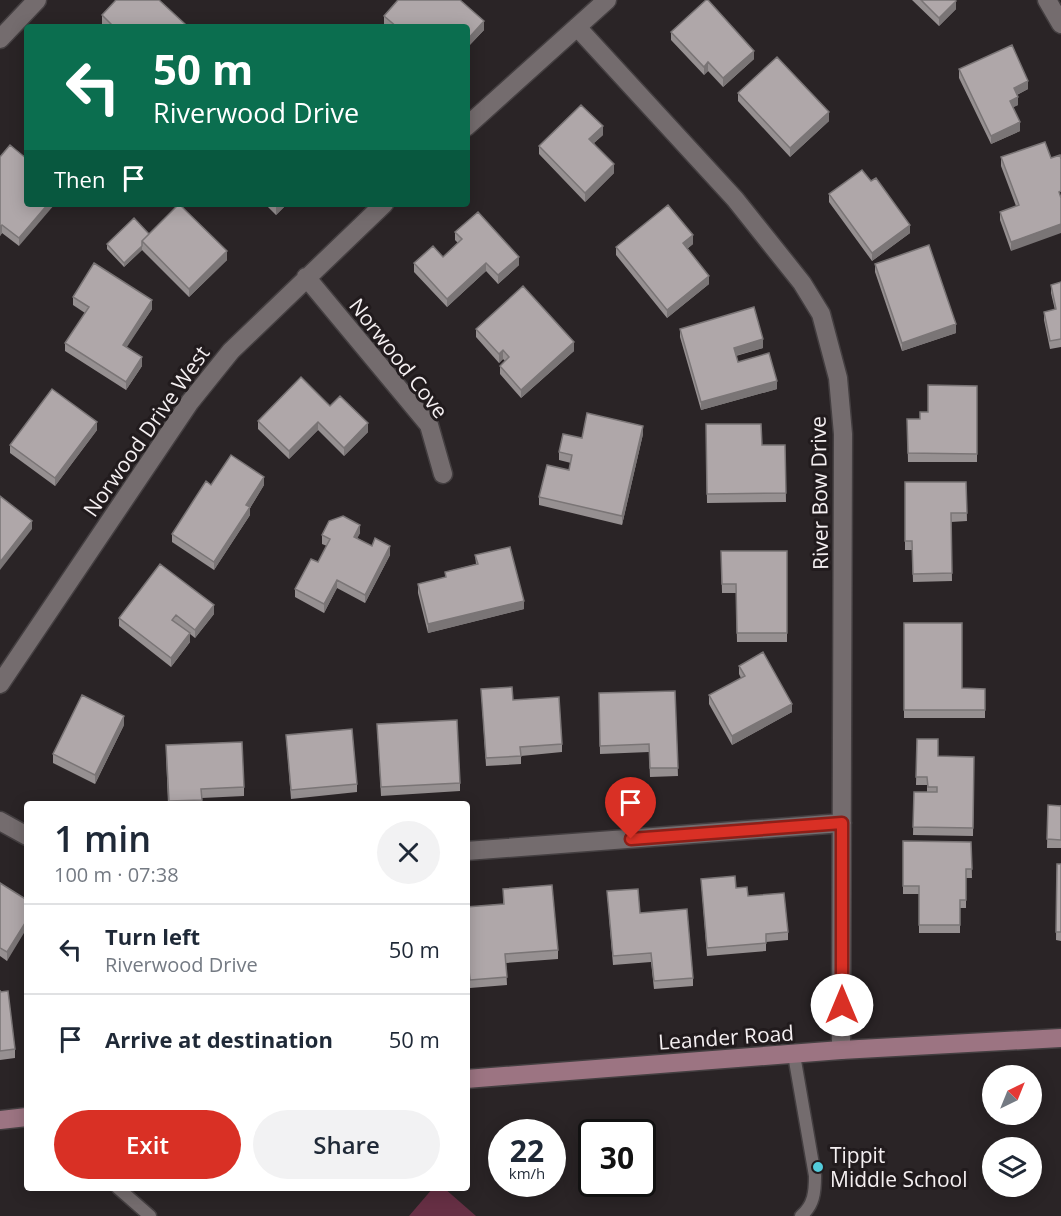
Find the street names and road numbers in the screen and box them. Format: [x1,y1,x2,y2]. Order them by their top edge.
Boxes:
street label: Norwood Cove [343,292,455,424]
street label: Norwood Drive West [76,340,216,522]
street label: River Bow Drive [804,416,834,570]
street label: Leander Road [657,1018,795,1056]

